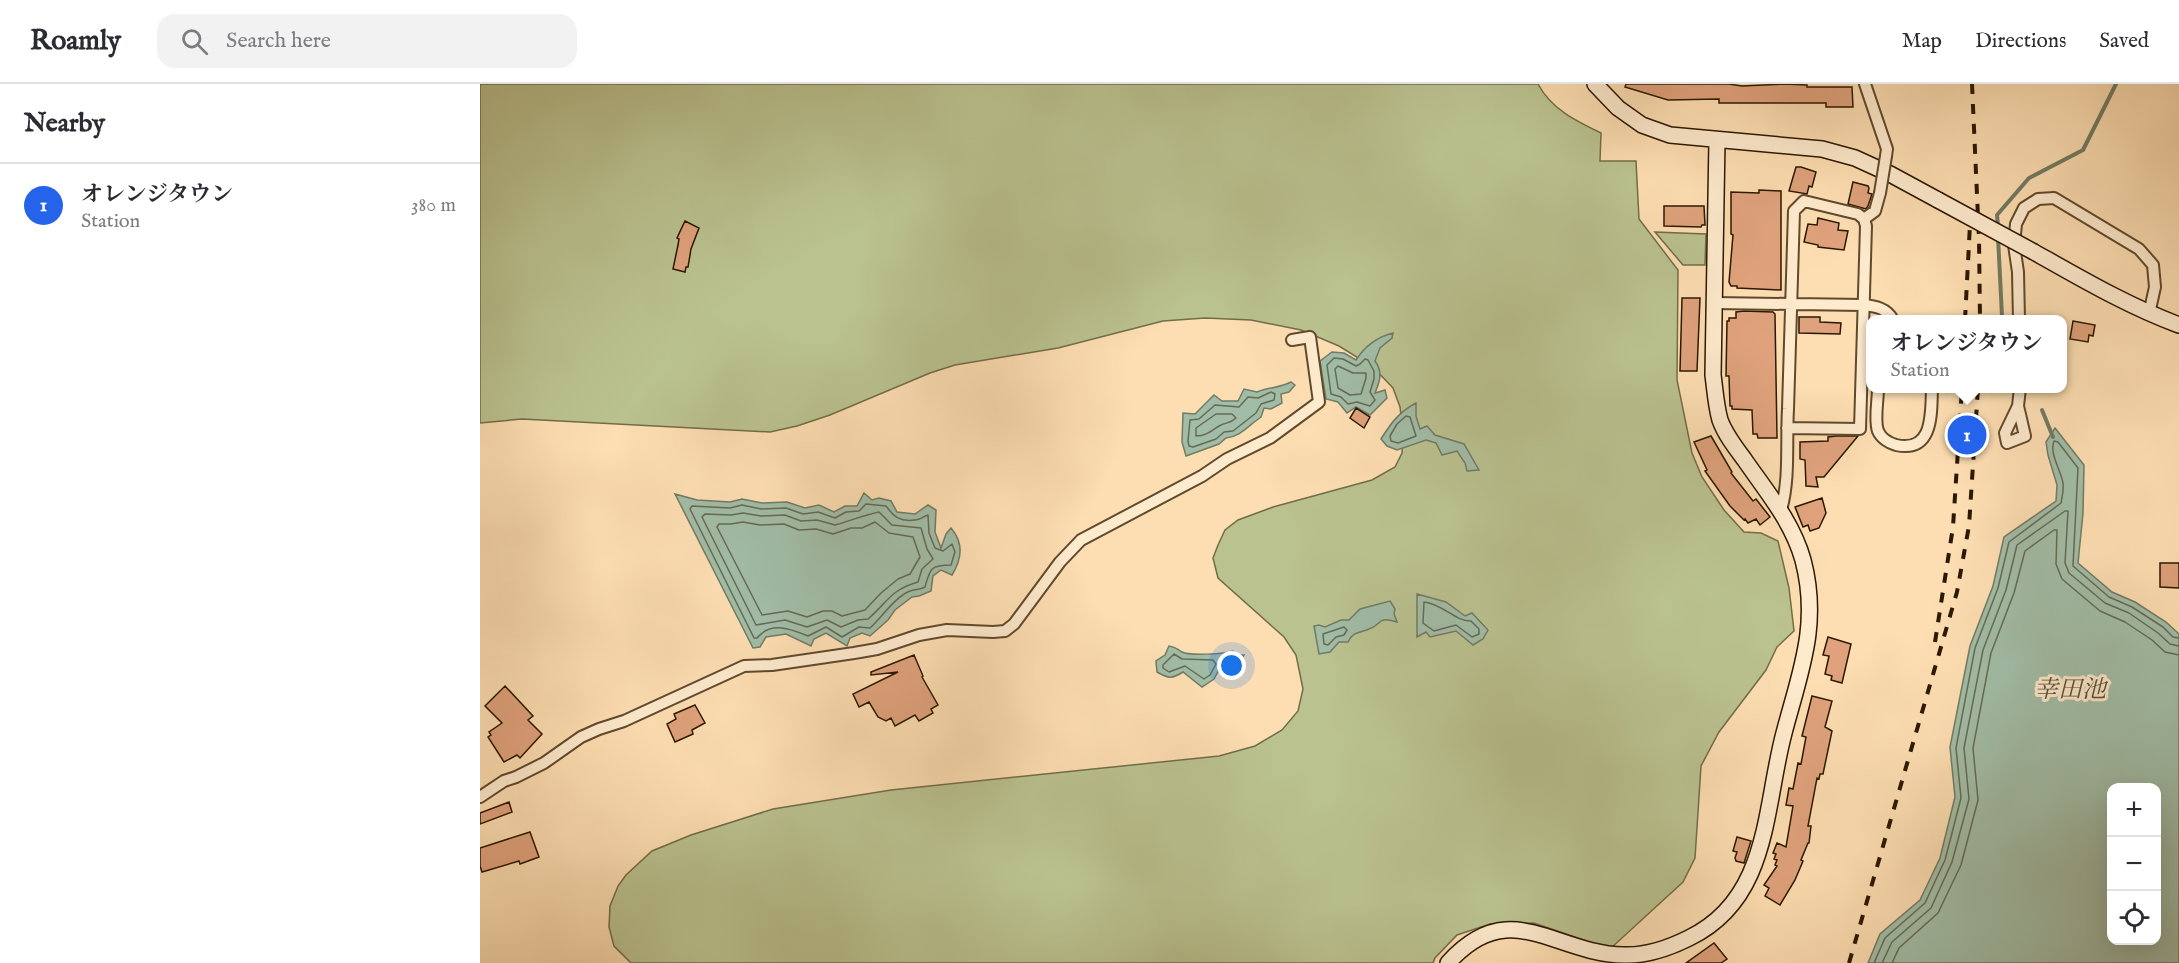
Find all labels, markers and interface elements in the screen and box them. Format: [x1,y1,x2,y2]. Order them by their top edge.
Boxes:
search box [157,14,577,68]
text: Roamly [30,24,121,59]
icon: search [178,25,211,58]
text: Search here [226,27,331,55]
text: Map [1902,28,1942,55]
text: Directions [1975,28,2066,55]
text: Saved [2099,28,2149,55]
text: Nearby [24,107,105,140]
text: オレンジタウン [81,181,233,209]
text: 1 [40,193,47,218]
text: 380 m [411,193,456,218]
text: Station [81,209,140,234]
popup [1866,315,2067,393]
text: オレンジタウン [1890,330,2043,358]
text: Station [1890,358,1950,383]
pin: 1 [1948,412,1986,458]
your location [1217,651,1246,680]
water label: 幸田池 [2034,675,2109,706]
map controls [2107,783,2161,945]
button: + [2107,783,2161,837]
button: − [2107,837,2161,891]
button: locate [2107,891,2161,945]

